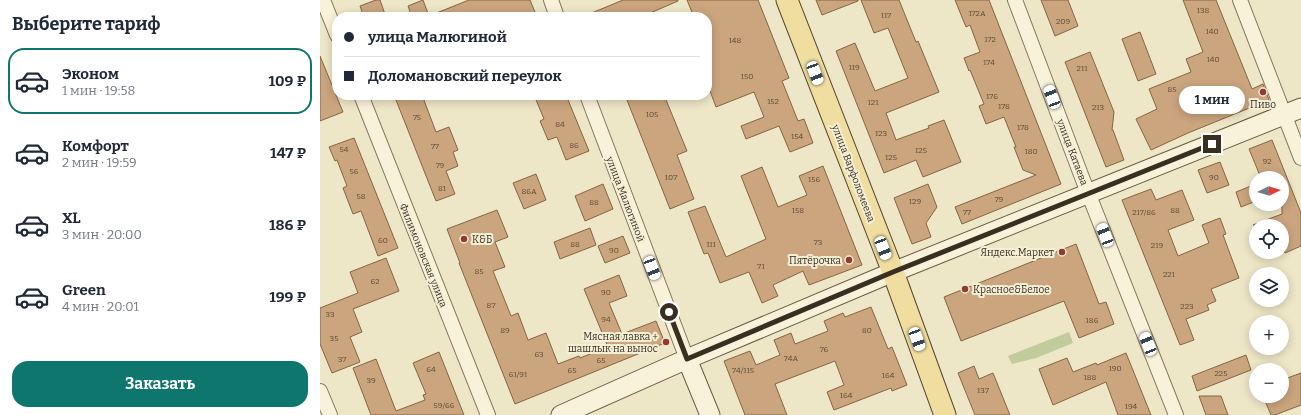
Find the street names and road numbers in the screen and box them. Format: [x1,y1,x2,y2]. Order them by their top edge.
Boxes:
street label: улица Катаева [1054,117,1090,188]
street label: улица Варфоломеева [829,122,877,224]
street label: улица Малюгиной [603,154,647,244]
street label: Филимоновская улица [397,202,450,310]

